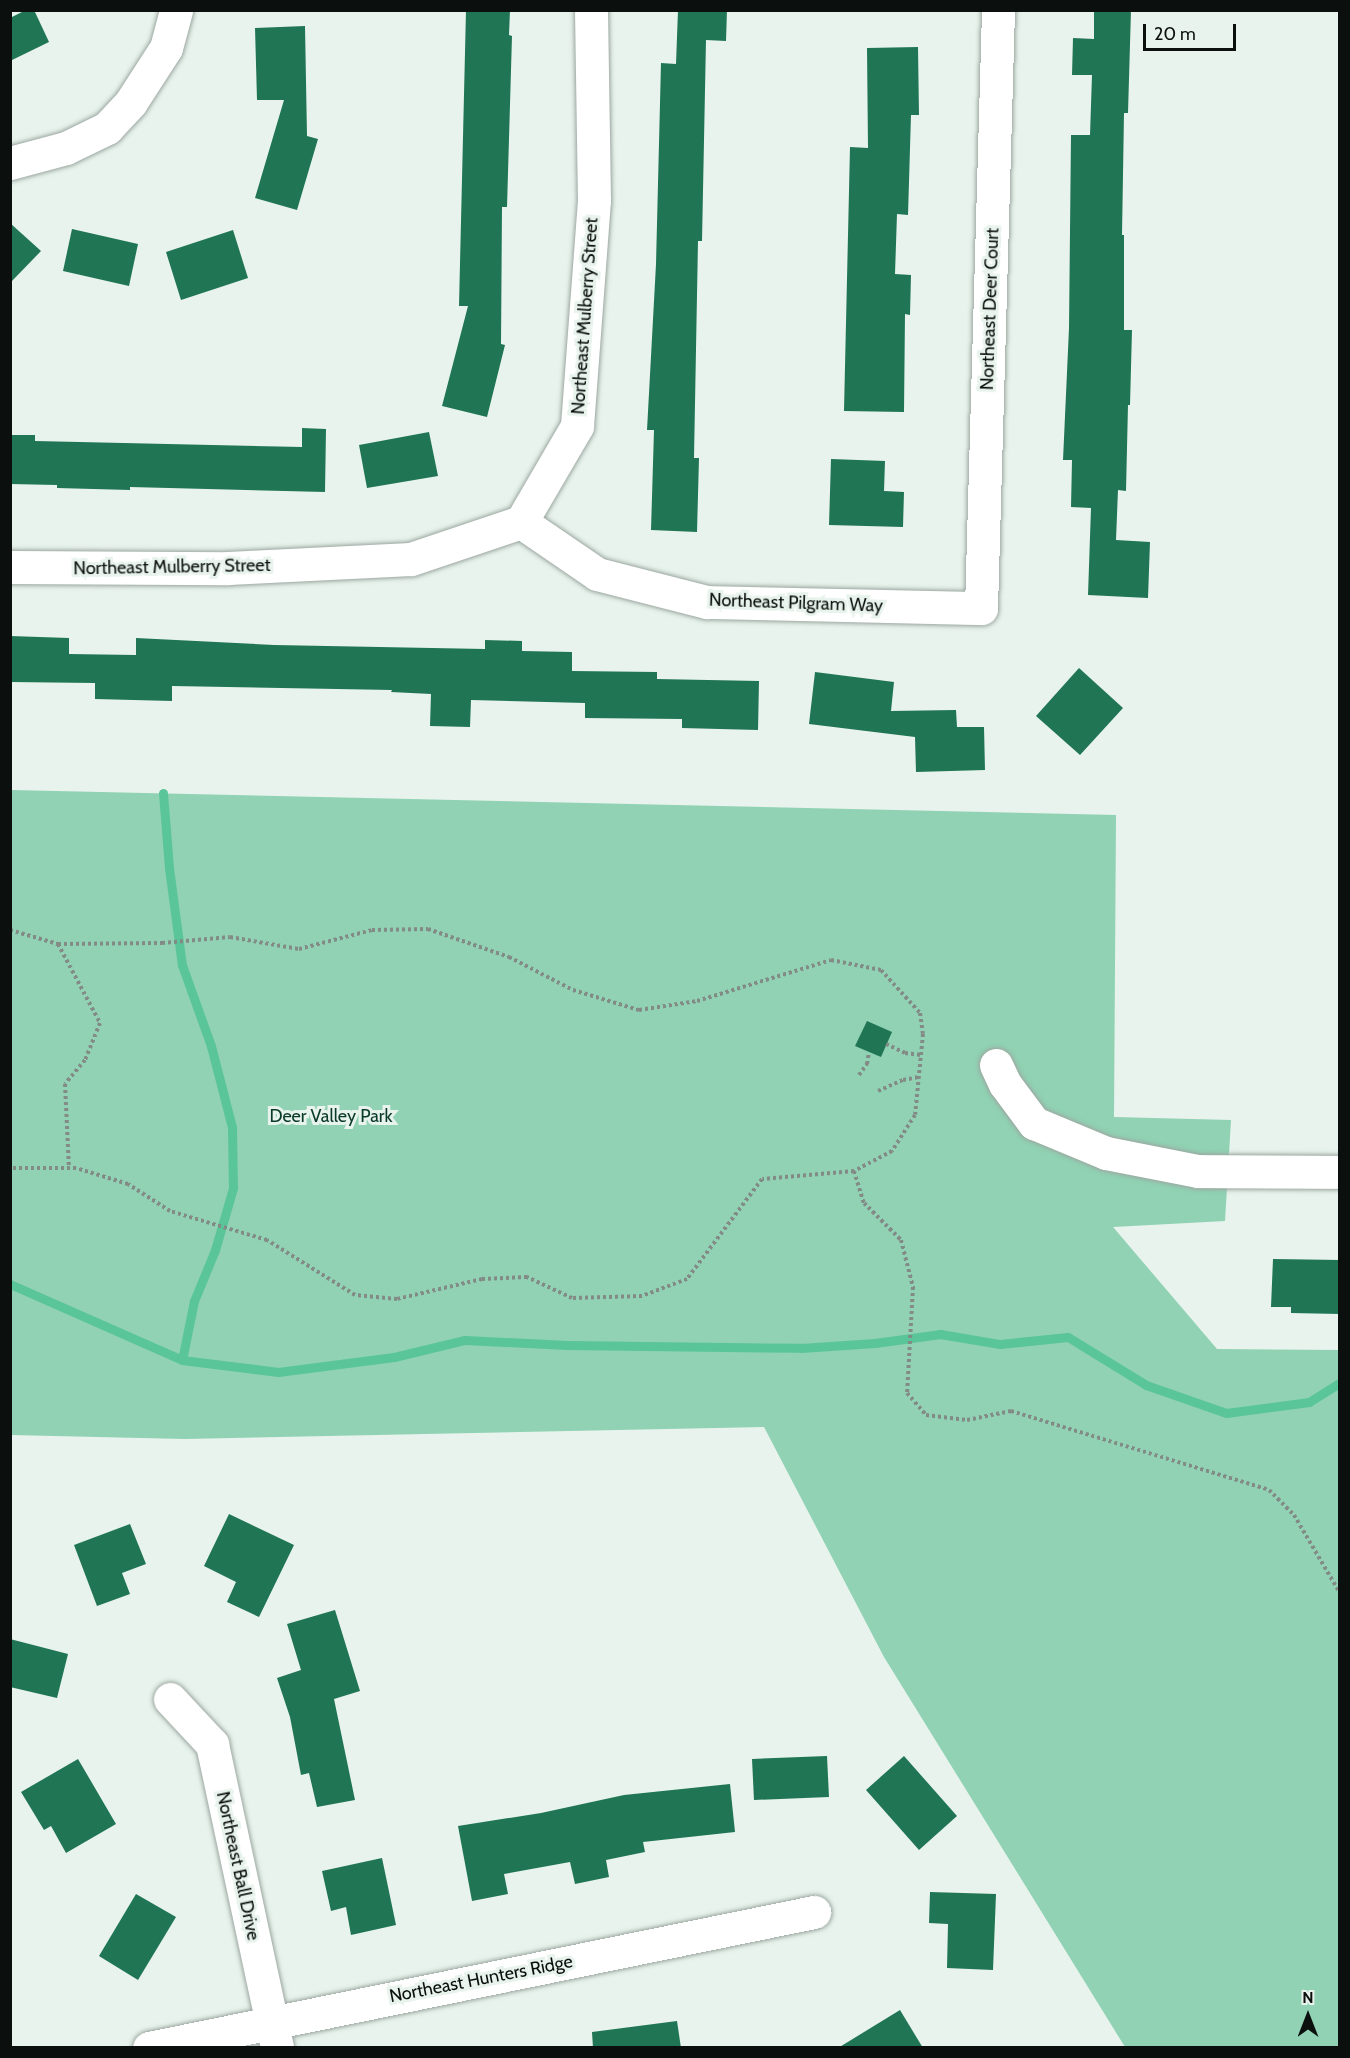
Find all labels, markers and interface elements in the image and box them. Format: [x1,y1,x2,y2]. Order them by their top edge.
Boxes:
scale bar [1146,12,1239,50]
text: 20 m [1154,23,1196,45]
street label: Northeast Mulberry Street [567,217,603,415]
street label: Northeast Deer Court [976,228,1004,390]
street label: Northeast Mulberry Street [73,554,271,580]
street label: Northeast Pilgram Way [709,589,883,617]
park label: Deer Valley Park [269,1105,393,1127]
street label: Northeast Ball Drive [212,1790,264,1942]
street label: Northeast Hunters Ridge [388,1951,574,2007]
north arrow [1278,1986,1338,2046]
text: N [1302,1988,1314,2007]

